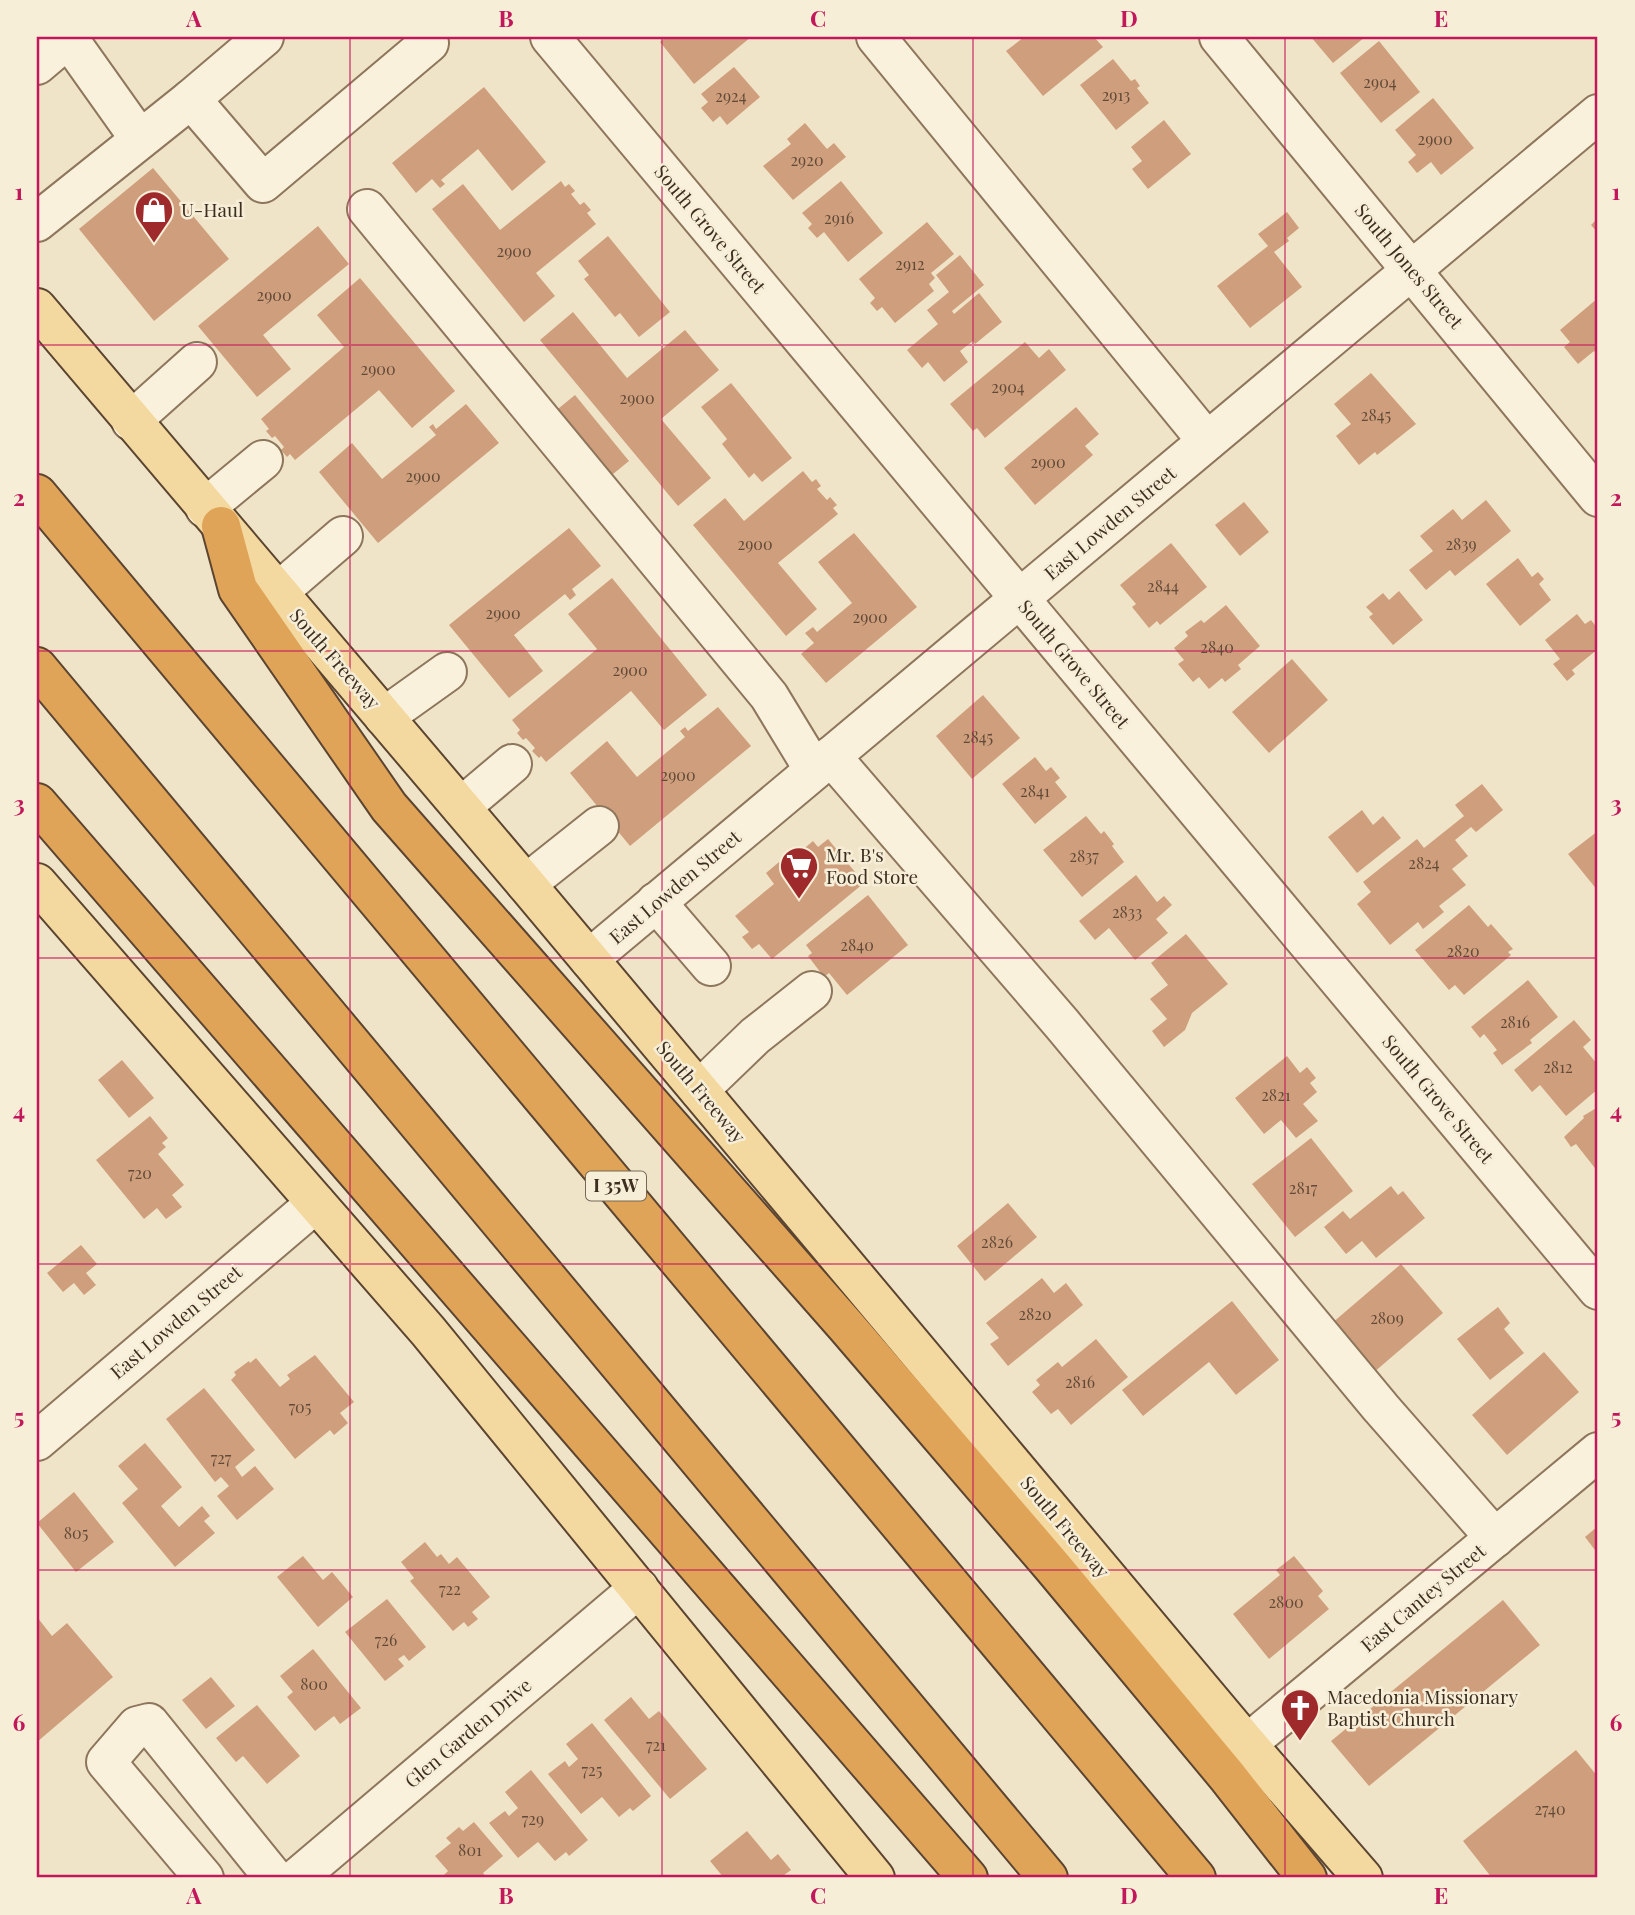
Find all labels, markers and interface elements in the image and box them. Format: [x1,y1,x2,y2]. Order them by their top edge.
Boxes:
text: A [185,2,202,33]
text: B [498,2,514,33]
text: C [810,2,826,33]
text: D [1120,2,1138,33]
text: E [1434,2,1448,33]
house number: 2904 [1363,71,1397,92]
house number: 2913 [1102,84,1130,105]
house number: 2924 [715,85,747,106]
house number: 2900 [1417,128,1453,149]
house number: 2920 [790,149,824,170]
street label: South Grove Street [649,159,772,298]
text: 1 [15,175,24,206]
text: 1 [1612,175,1621,206]
shop icon: U-Haul [133,189,175,244]
place label: U-Haul [181,196,244,222]
street label: South Jones Street [1350,197,1470,334]
house number: 2916 [824,207,854,228]
house number: 2900 [496,240,532,261]
house number: 2912 [895,253,925,274]
house number: 2900 [256,284,292,305]
house number: 2900 [360,358,396,379]
house number: 2904 [991,376,1025,397]
house number: 2900 [619,387,655,408]
house number: 2845 [1361,404,1391,425]
house number: 2900 [1030,451,1066,472]
street label: East Lowden Street [1038,459,1181,585]
house number: 2900 [405,465,441,486]
text: 2 [13,481,25,512]
text: 2 [1610,481,1622,512]
house number: 2900 [737,533,773,554]
house number: 2839 [1445,533,1477,554]
house number: 2844 [1147,575,1179,596]
street label: South Grove Street [1013,594,1136,733]
street label: South Freeway [285,602,387,715]
house number: 2900 [485,602,521,623]
house number: 2900 [852,606,888,627]
house number: 2840 [1200,636,1234,657]
house number: 2900 [612,659,648,680]
house number: 2845 [963,726,993,747]
house number: 2900 [660,764,696,785]
house number: 2841 [1020,780,1050,801]
text: 3 [13,787,25,818]
text: 3 [1610,787,1622,818]
street label: East Lowden Street [603,823,746,949]
place label: Mr. B's Food Store [826,841,918,889]
supermarket icon: Mr. B's Food Store [778,845,820,900]
house number: 2837 [1069,845,1099,866]
house number: 2824 [1408,852,1440,873]
house number: 2833 [1112,901,1142,922]
house number: 2840 [840,934,874,955]
house number: 2820 [1446,940,1480,961]
house number: 2816 [1500,1011,1530,1032]
street label: South Grove Street [1377,1029,1500,1168]
street label: South Freeway [651,1035,752,1148]
house number: 2812 [1543,1056,1573,1077]
house number: 2821 [1261,1084,1291,1105]
text: 4 [13,1094,25,1125]
text: 4 [1610,1094,1622,1125]
house number: 720 [128,1162,152,1183]
road number: I 35W [586,1171,646,1200]
house number: 2817 [1289,1177,1318,1198]
house number: 2826 [981,1231,1013,1252]
street label: East Lowden Street [104,1258,247,1384]
house number: 2820 [1018,1303,1052,1324]
house number: 2809 [1370,1307,1404,1328]
house number: 2816 [1065,1371,1095,1392]
house number: 705 [289,1396,311,1417]
text: 5 [14,1400,24,1431]
text: 5 [1611,1400,1621,1431]
house number: 727 [211,1447,232,1468]
street label: South Freeway [1015,1470,1116,1583]
house number: 805 [64,1522,88,1543]
street label: East Cantey Street [1354,1537,1490,1657]
house number: 722 [439,1578,461,1599]
house number: 2800 [1268,1591,1304,1612]
house number: 726 [375,1629,397,1650]
street label: Glen Garden Drive [398,1671,536,1793]
house number: 800 [300,1673,328,1694]
place label: Macedonia Missionary Baptist Church [1327,1683,1518,1731]
church icon: Macedonia Missionary Baptist Church [1279,1687,1321,1742]
text: 6 [13,1706,26,1737]
text: 6 [1610,1706,1623,1737]
house number: 721 [646,1734,666,1755]
house number: 725 [582,1759,602,1780]
house number: 2740 [1534,1798,1566,1819]
house number: 729 [522,1808,544,1829]
house number: 801 [458,1839,482,1860]
text: A [185,1879,202,1910]
text: B [498,1879,514,1910]
text: C [810,1879,826,1910]
text: D [1120,1879,1138,1910]
text: E [1434,1879,1448,1910]

